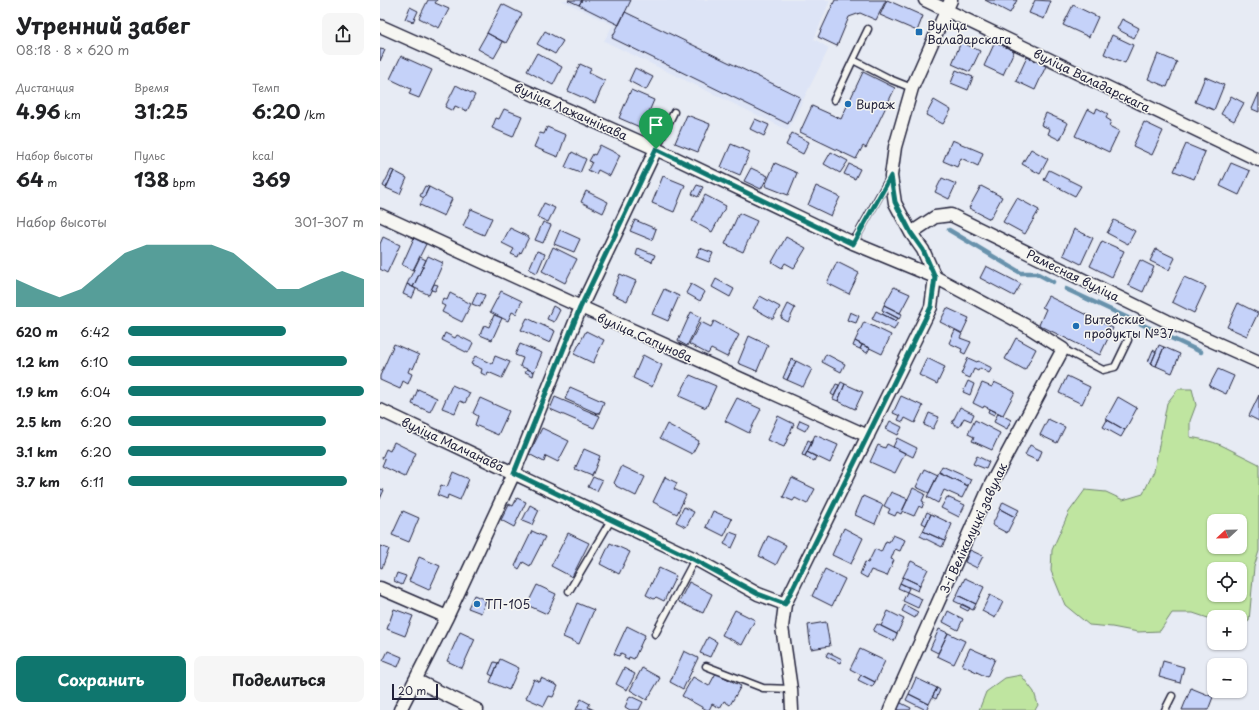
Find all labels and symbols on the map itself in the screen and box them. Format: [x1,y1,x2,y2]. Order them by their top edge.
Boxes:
place label: Вуліца Валадарскага [927,16,1012,48]
marker: Вуліца Валадарскага [914,27,924,37]
street label: вуліца Валадарскага [1031,44,1154,116]
street label: вуліца Лажачнікава [511,78,631,144]
place label: Вираж [856,95,895,113]
marker: Вираж [843,99,853,109]
pin [639,108,673,149]
street label: Рамесная вуліца [1024,245,1123,306]
street label: вуліца Сапунова [594,308,696,366]
place label: Витебские продукты №37 [1084,310,1174,342]
marker: Витебские продукты №37 [1071,321,1081,331]
street label: вуліца Малчанава [399,412,508,476]
street label: 3-і Велікалуцкі завулак [935,459,1012,596]
north arrow [1207,514,1247,554]
place label: ТП-105 [485,595,530,613]
marker: ТП-105 [472,599,482,609]
scale bar [392,682,438,701]

